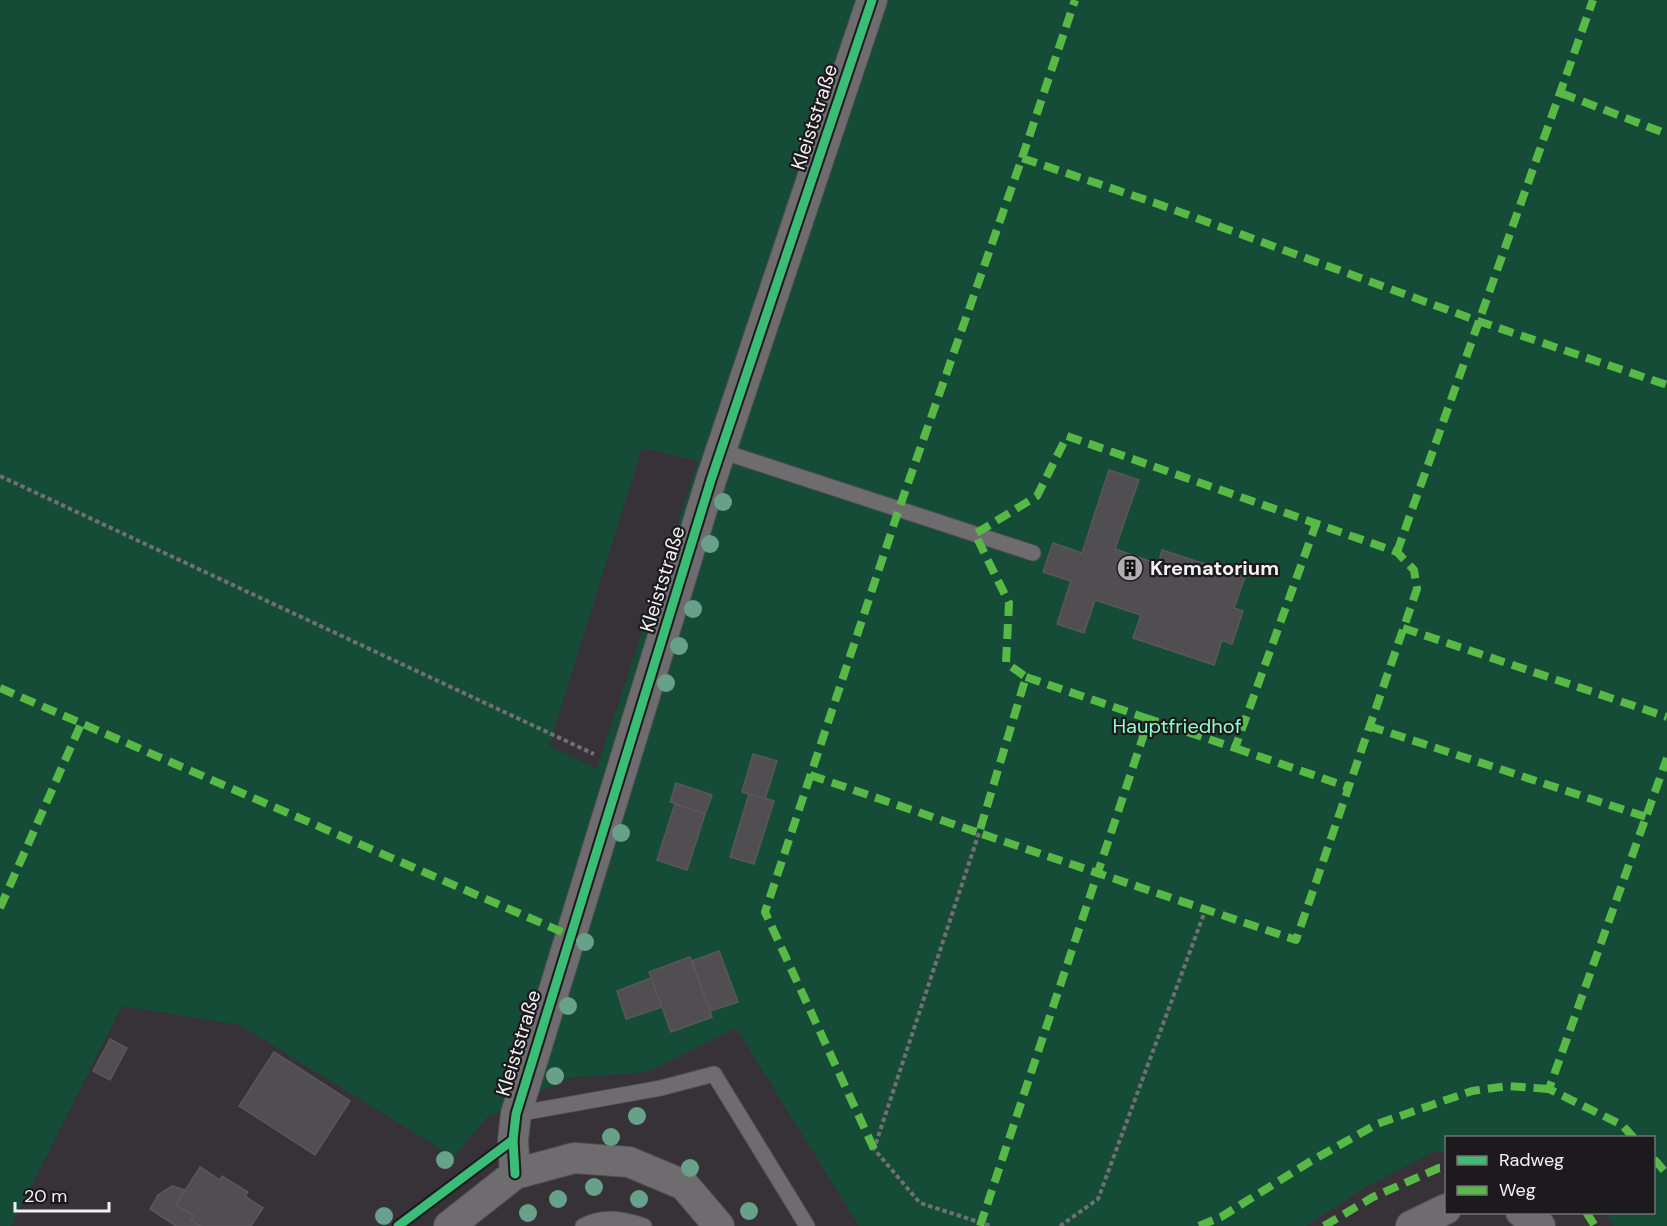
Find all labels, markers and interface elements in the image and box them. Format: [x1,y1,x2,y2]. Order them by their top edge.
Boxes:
street label: Kleiststraße [785,61,843,173]
street label: Kleiststraße [634,523,690,635]
building icon: Krematorium [1115,553,1145,583]
place label: Krematorium [1150,555,1279,581]
park label: Hauptfriedhof [1113,713,1242,739]
street label: Kleiststraße [490,987,546,1099]
legend [1445,1136,1655,1214]
text: Radweg [1499,1148,1564,1172]
scale bar [15,1175,110,1213]
text: Weg [1499,1178,1536,1202]
text: 20 m [24,1184,67,1208]

